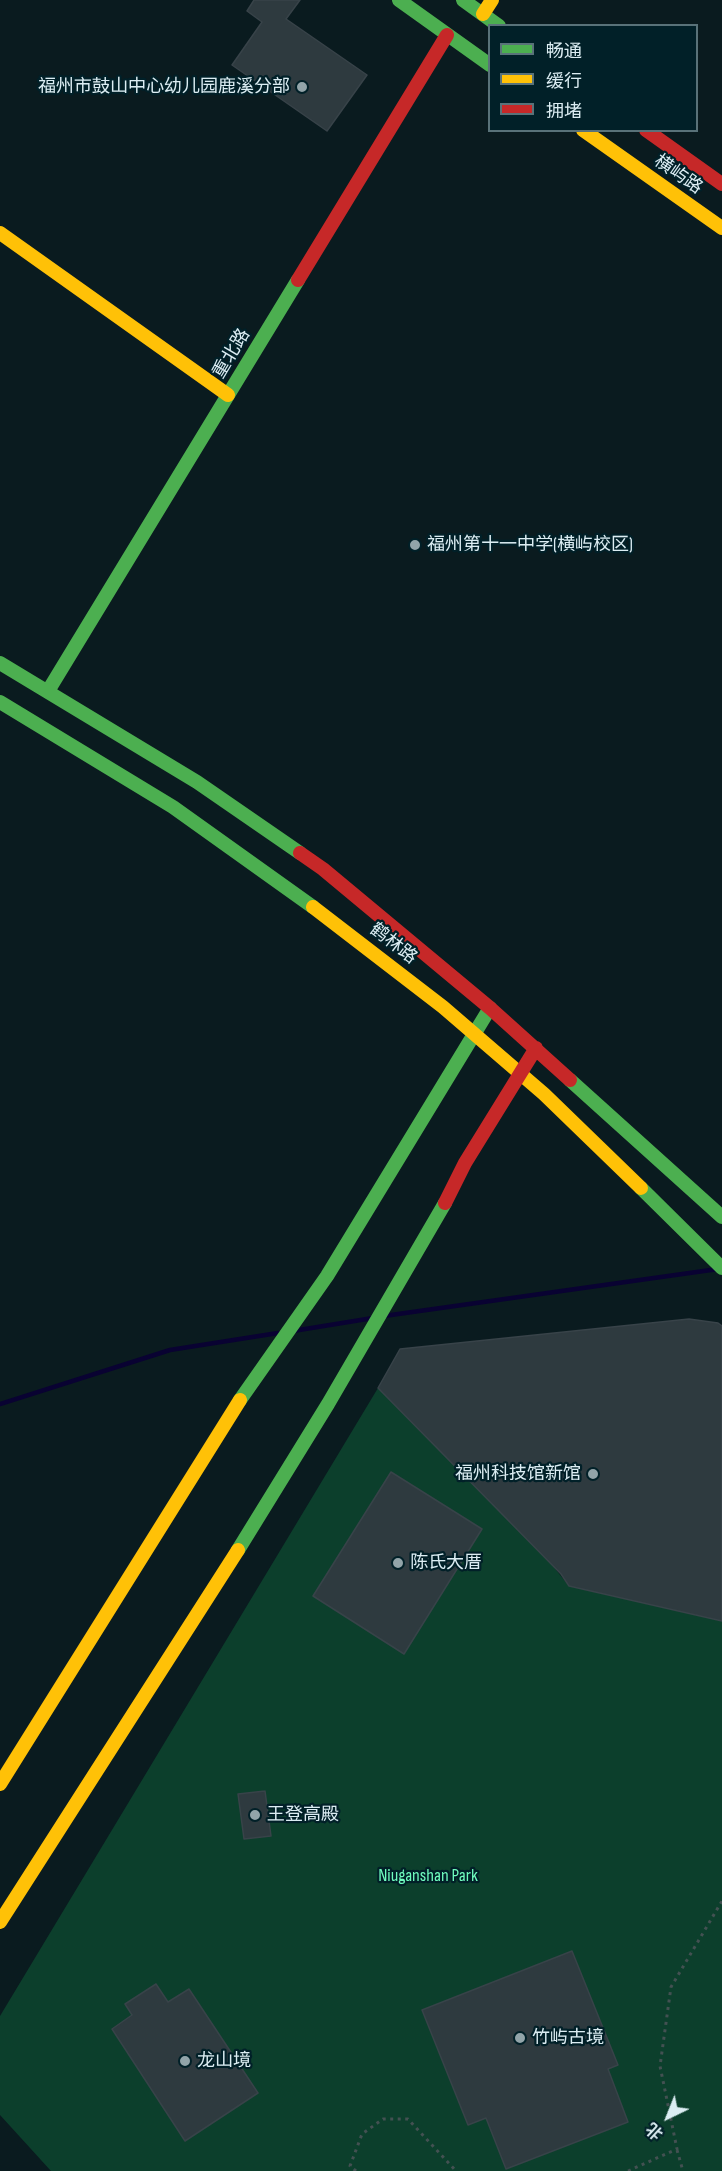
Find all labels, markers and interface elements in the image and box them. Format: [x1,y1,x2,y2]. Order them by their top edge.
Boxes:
legend [488,24,698,132]
text: 畅通 [546,41,582,62]
text: 缓行 [546,71,582,92]
place label: 福州市鼓山中心幼儿园鹿溪分部 [38,76,290,98]
marker: 福州市鼓山中心幼儿园鹿溪分部 [295,80,309,94]
text: 拥堵 [546,101,582,122]
street label: 横屿路 [650,151,706,199]
street label: 重北路 [209,325,255,383]
place label: 福州第十一中学(横屿校区) [427,534,633,556]
marker: 福州第十一中学(横屿校区) [408,538,422,552]
street label: 鹤林路 [365,919,421,969]
place label: 福州科技馆新馆 [455,1463,581,1485]
marker: 福州科技馆新馆 [586,1467,600,1481]
place label: 陈氏大厝 [410,1552,482,1574]
marker: 陈氏大厝 [391,1556,405,1570]
place label: 王登高殿 [267,1804,339,1826]
marker: 王登高殿 [248,1808,262,1822]
park label: Niuganshan Park [378,1865,478,1887]
place label: 竹屿古境 [532,2027,604,2049]
marker: 竹屿古境 [513,2031,527,2045]
place label: 龙山境 [197,2050,251,2072]
marker: 龙山境 [178,2054,192,2068]
north arrow [638,2087,698,2147]
text: 北 [643,2118,668,2143]

